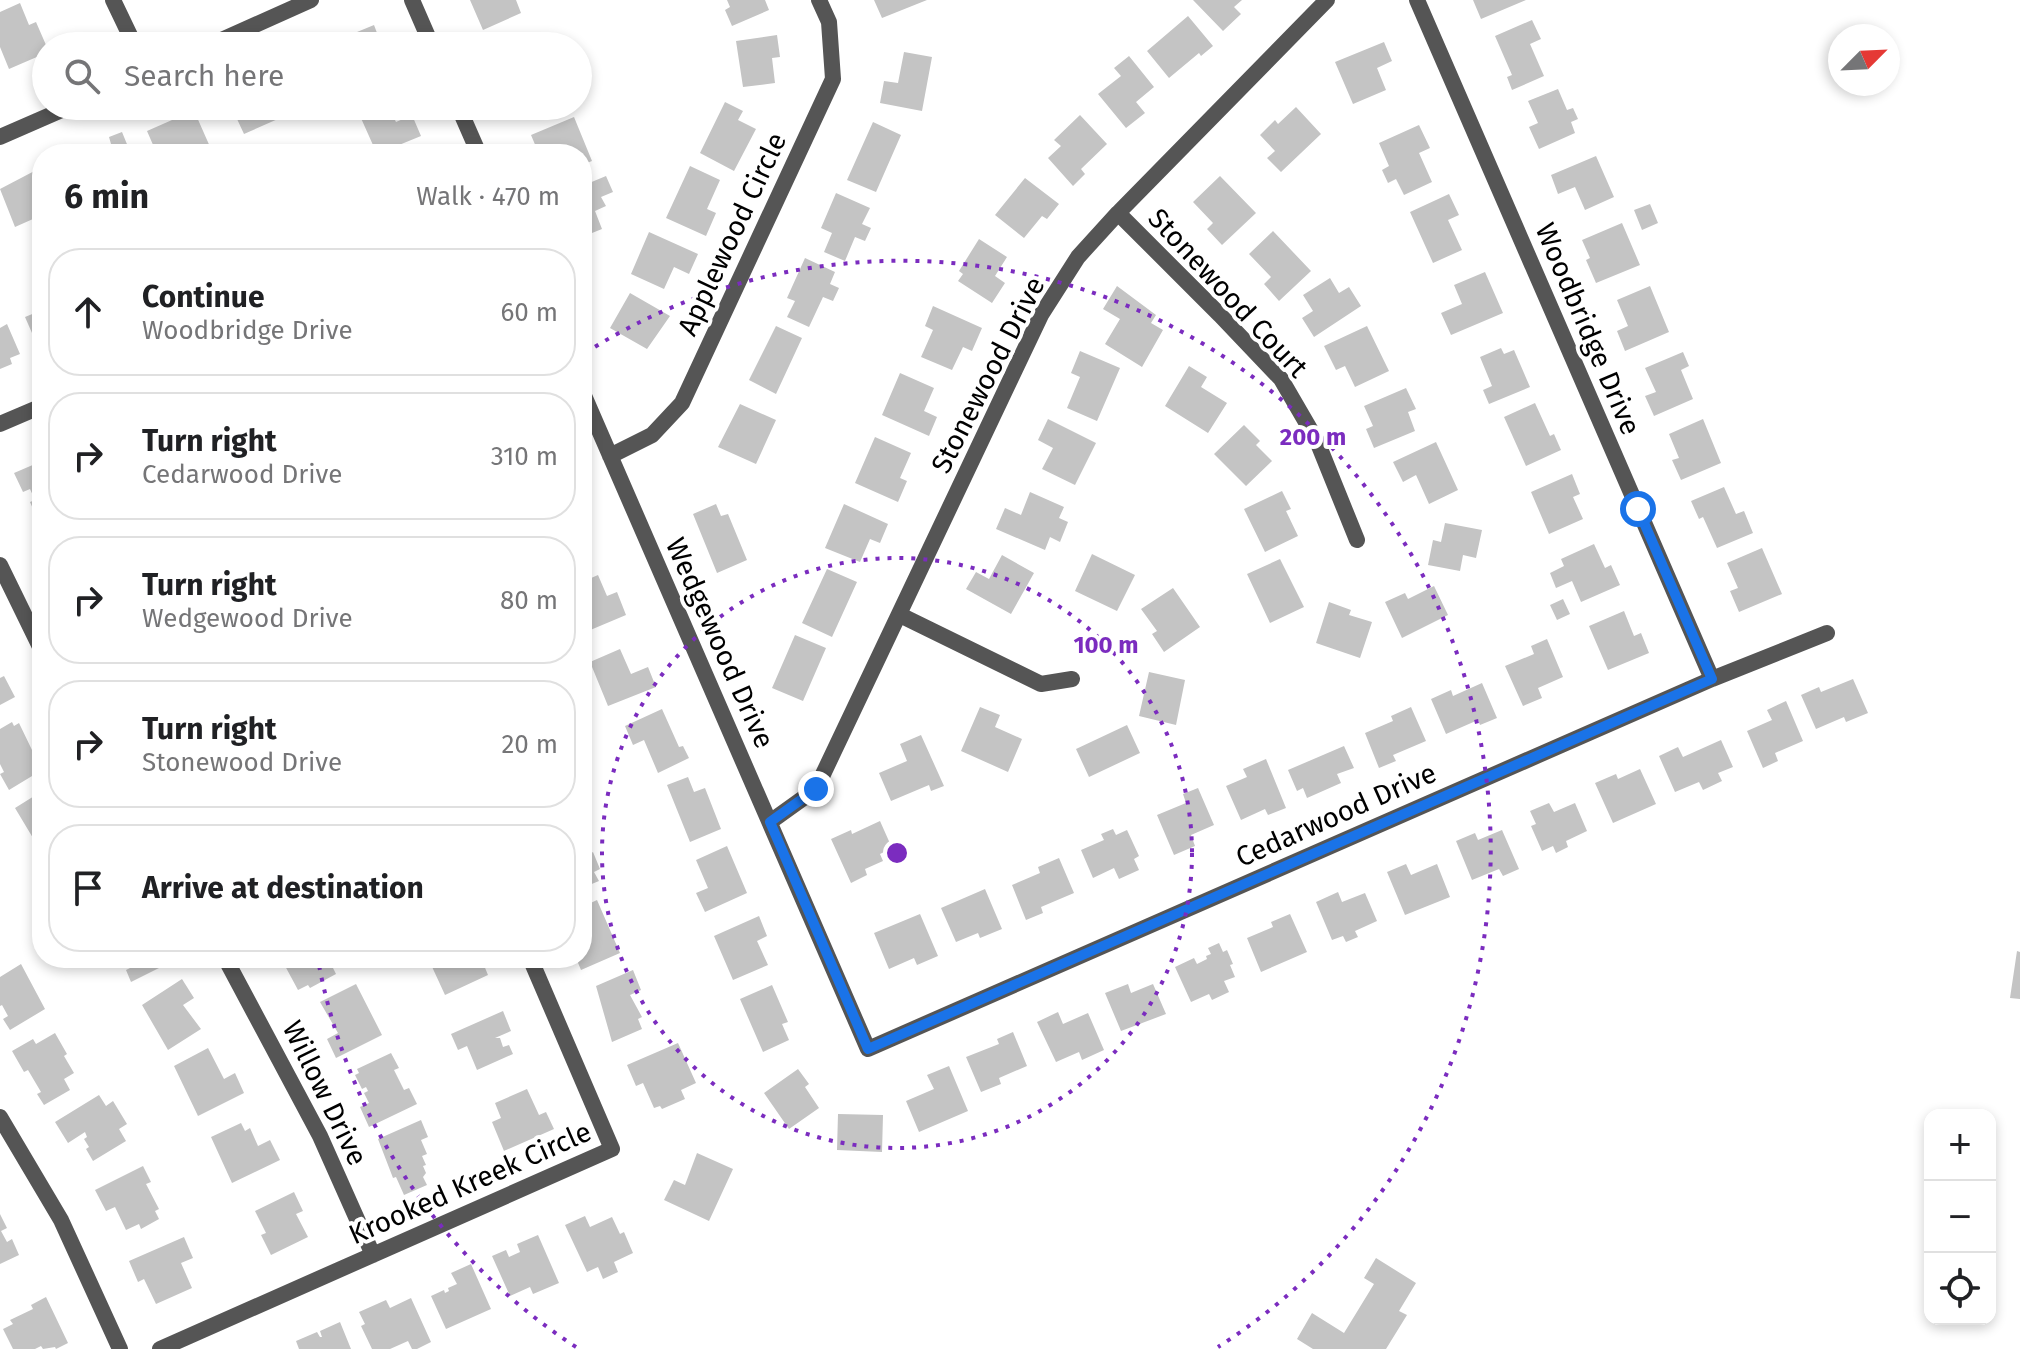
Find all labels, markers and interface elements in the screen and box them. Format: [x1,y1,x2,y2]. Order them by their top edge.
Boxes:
north arrow [1828,24,1900,96]
search box [32,32,592,120]
icon: search [60,54,104,98]
text: Search here [124,58,284,94]
street label: Applewood Circle [671,127,793,341]
text: 6 min [64,176,149,217]
text: Walk · 470 m [416,181,560,212]
street label: Stonewood Court [1141,202,1315,385]
street label: Woodbridge Drive [1528,218,1648,440]
street label: Stonewood Drive [924,271,1052,479]
text: Continue [142,279,265,315]
icon: ahead [66,290,110,334]
text: 60 m [500,297,558,328]
text: Woodbridge Drive [142,315,353,346]
text: Turn right [142,423,277,459]
text: 200 m [1280,423,1346,451]
icon: right [66,434,110,478]
text: 310 m [491,441,558,472]
text: Cedarwood Drive [142,459,342,490]
route start [1620,491,1656,527]
street label: Wedgewood Drive [659,533,781,753]
text: Turn right [142,567,277,603]
icon: right [66,578,110,622]
text: 80 m [500,585,558,616]
text: Wedgewood Drive [142,603,353,634]
text: 100 m [1073,631,1139,659]
text: Turn right [142,711,277,747]
icon: right [66,722,110,766]
text: 20 m [501,729,558,760]
text: Stonewood Drive [142,747,342,778]
street label: Cedarwood Drive [1231,756,1441,874]
route end [798,771,834,807]
centre of rings [883,839,911,867]
icon: arrive [66,866,110,910]
text: Arrive at destination [142,870,424,906]
street label: Willow Drive [276,1015,374,1171]
map controls [1924,1109,1996,1325]
button: + [1924,1109,1996,1181]
street label: Krooked Kreek Circle [344,1115,596,1251]
button: − [1924,1181,1996,1253]
button: locate [1924,1253,1996,1325]

